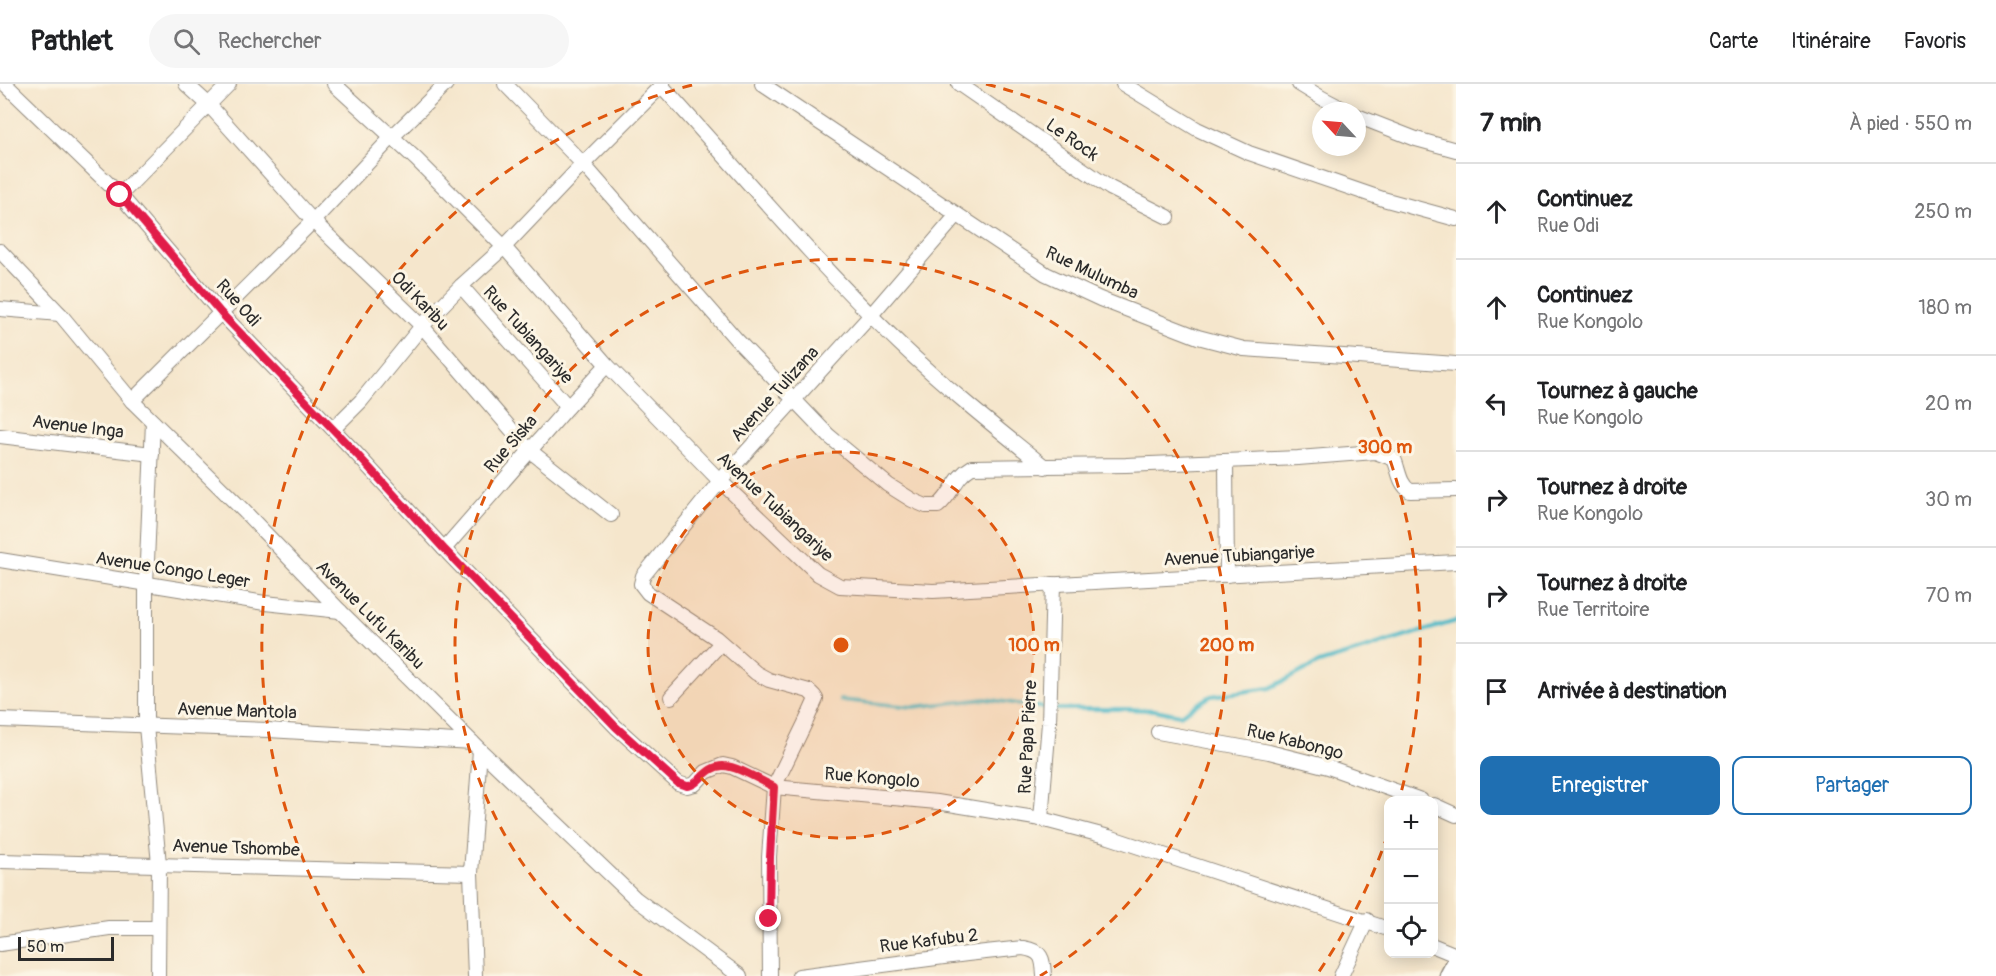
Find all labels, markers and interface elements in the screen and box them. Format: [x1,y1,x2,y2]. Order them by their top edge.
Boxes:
search box [149,14,569,68]
text: Pathlet [30,24,113,59]
icon: search [170,25,203,58]
text: Rechercher [218,27,322,55]
text: Carte [1709,28,1758,55]
text: Itinéraire [1791,28,1871,55]
text: Favoris [1904,28,1966,55]
north arrow [1312,102,1366,156]
text: 7 min [1480,107,1542,139]
text: À pied · 550 m [1849,111,1972,136]
street label: Le Rock [1041,113,1103,167]
route start [106,181,132,207]
text: Continuez [1537,185,1633,213]
icon: ahead [1480,195,1513,228]
text: 250 m [1914,199,1972,224]
text: Rue Odi [1537,213,1599,238]
street label: Rue Mulumba [1042,241,1142,305]
street label: Odi Karibu [386,266,454,336]
street label: Rue Odi [211,275,265,331]
street label: Rue Tubiangariye [478,281,578,389]
text: Continuez [1537,281,1633,309]
icon: ahead [1480,291,1513,324]
text: 180 m [1918,295,1972,320]
text: Rue Kongolo [1537,309,1643,334]
street label: Avenue Tulizana [726,341,824,447]
text: Tournez à gauche [1537,377,1698,405]
icon: left [1480,387,1513,420]
text: 20 m [1925,391,1972,416]
text: Rue Kongolo [1537,405,1643,430]
street label: Avenue Inga [31,410,125,444]
street label: Rue Siska [479,410,543,478]
text: 300 m [1358,436,1412,459]
street label: Avenue Tubiangariye [712,447,838,567]
text: Tournez à droite [1537,473,1687,501]
icon: right [1480,483,1513,516]
text: 30 m [1925,487,1972,512]
text: Rue Kongolo [1537,501,1643,526]
street label: Avenue Tubiangariye [1163,541,1315,571]
street label: Avenue Congo Leger [94,546,252,594]
street label: Avenue Lufu Karibu [311,556,429,674]
text: Tournez à droite [1537,569,1687,597]
icon: right [1480,579,1513,612]
text: 70 m [1926,583,1972,608]
text: Rue Territoire [1537,597,1649,622]
text: 100 m [1008,634,1060,657]
text: 200 m [1200,634,1254,657]
centre of rings [831,635,851,655]
icon: arrive [1480,675,1513,708]
text: Arrivée à destination [1537,677,1727,705]
street label: Rue Papa Pierre [1014,679,1042,795]
street label: Avenue Mantola [177,697,297,725]
street label: Rue Kabongo [1244,719,1346,765]
button: Enregistrer [1480,756,1720,815]
button: Partager [1732,756,1972,815]
street label: Rue Kongolo [823,762,921,794]
map controls [1384,796,1438,958]
button: + [1384,796,1438,850]
street label: Avenue Tshombe [172,834,300,862]
button: − [1384,850,1438,904]
button: locate [1384,904,1438,958]
route end [755,905,781,931]
street label: Rue Kafubu 2 [878,924,980,958]
scale bar [18,934,114,962]
text: 50 m [27,937,64,957]

